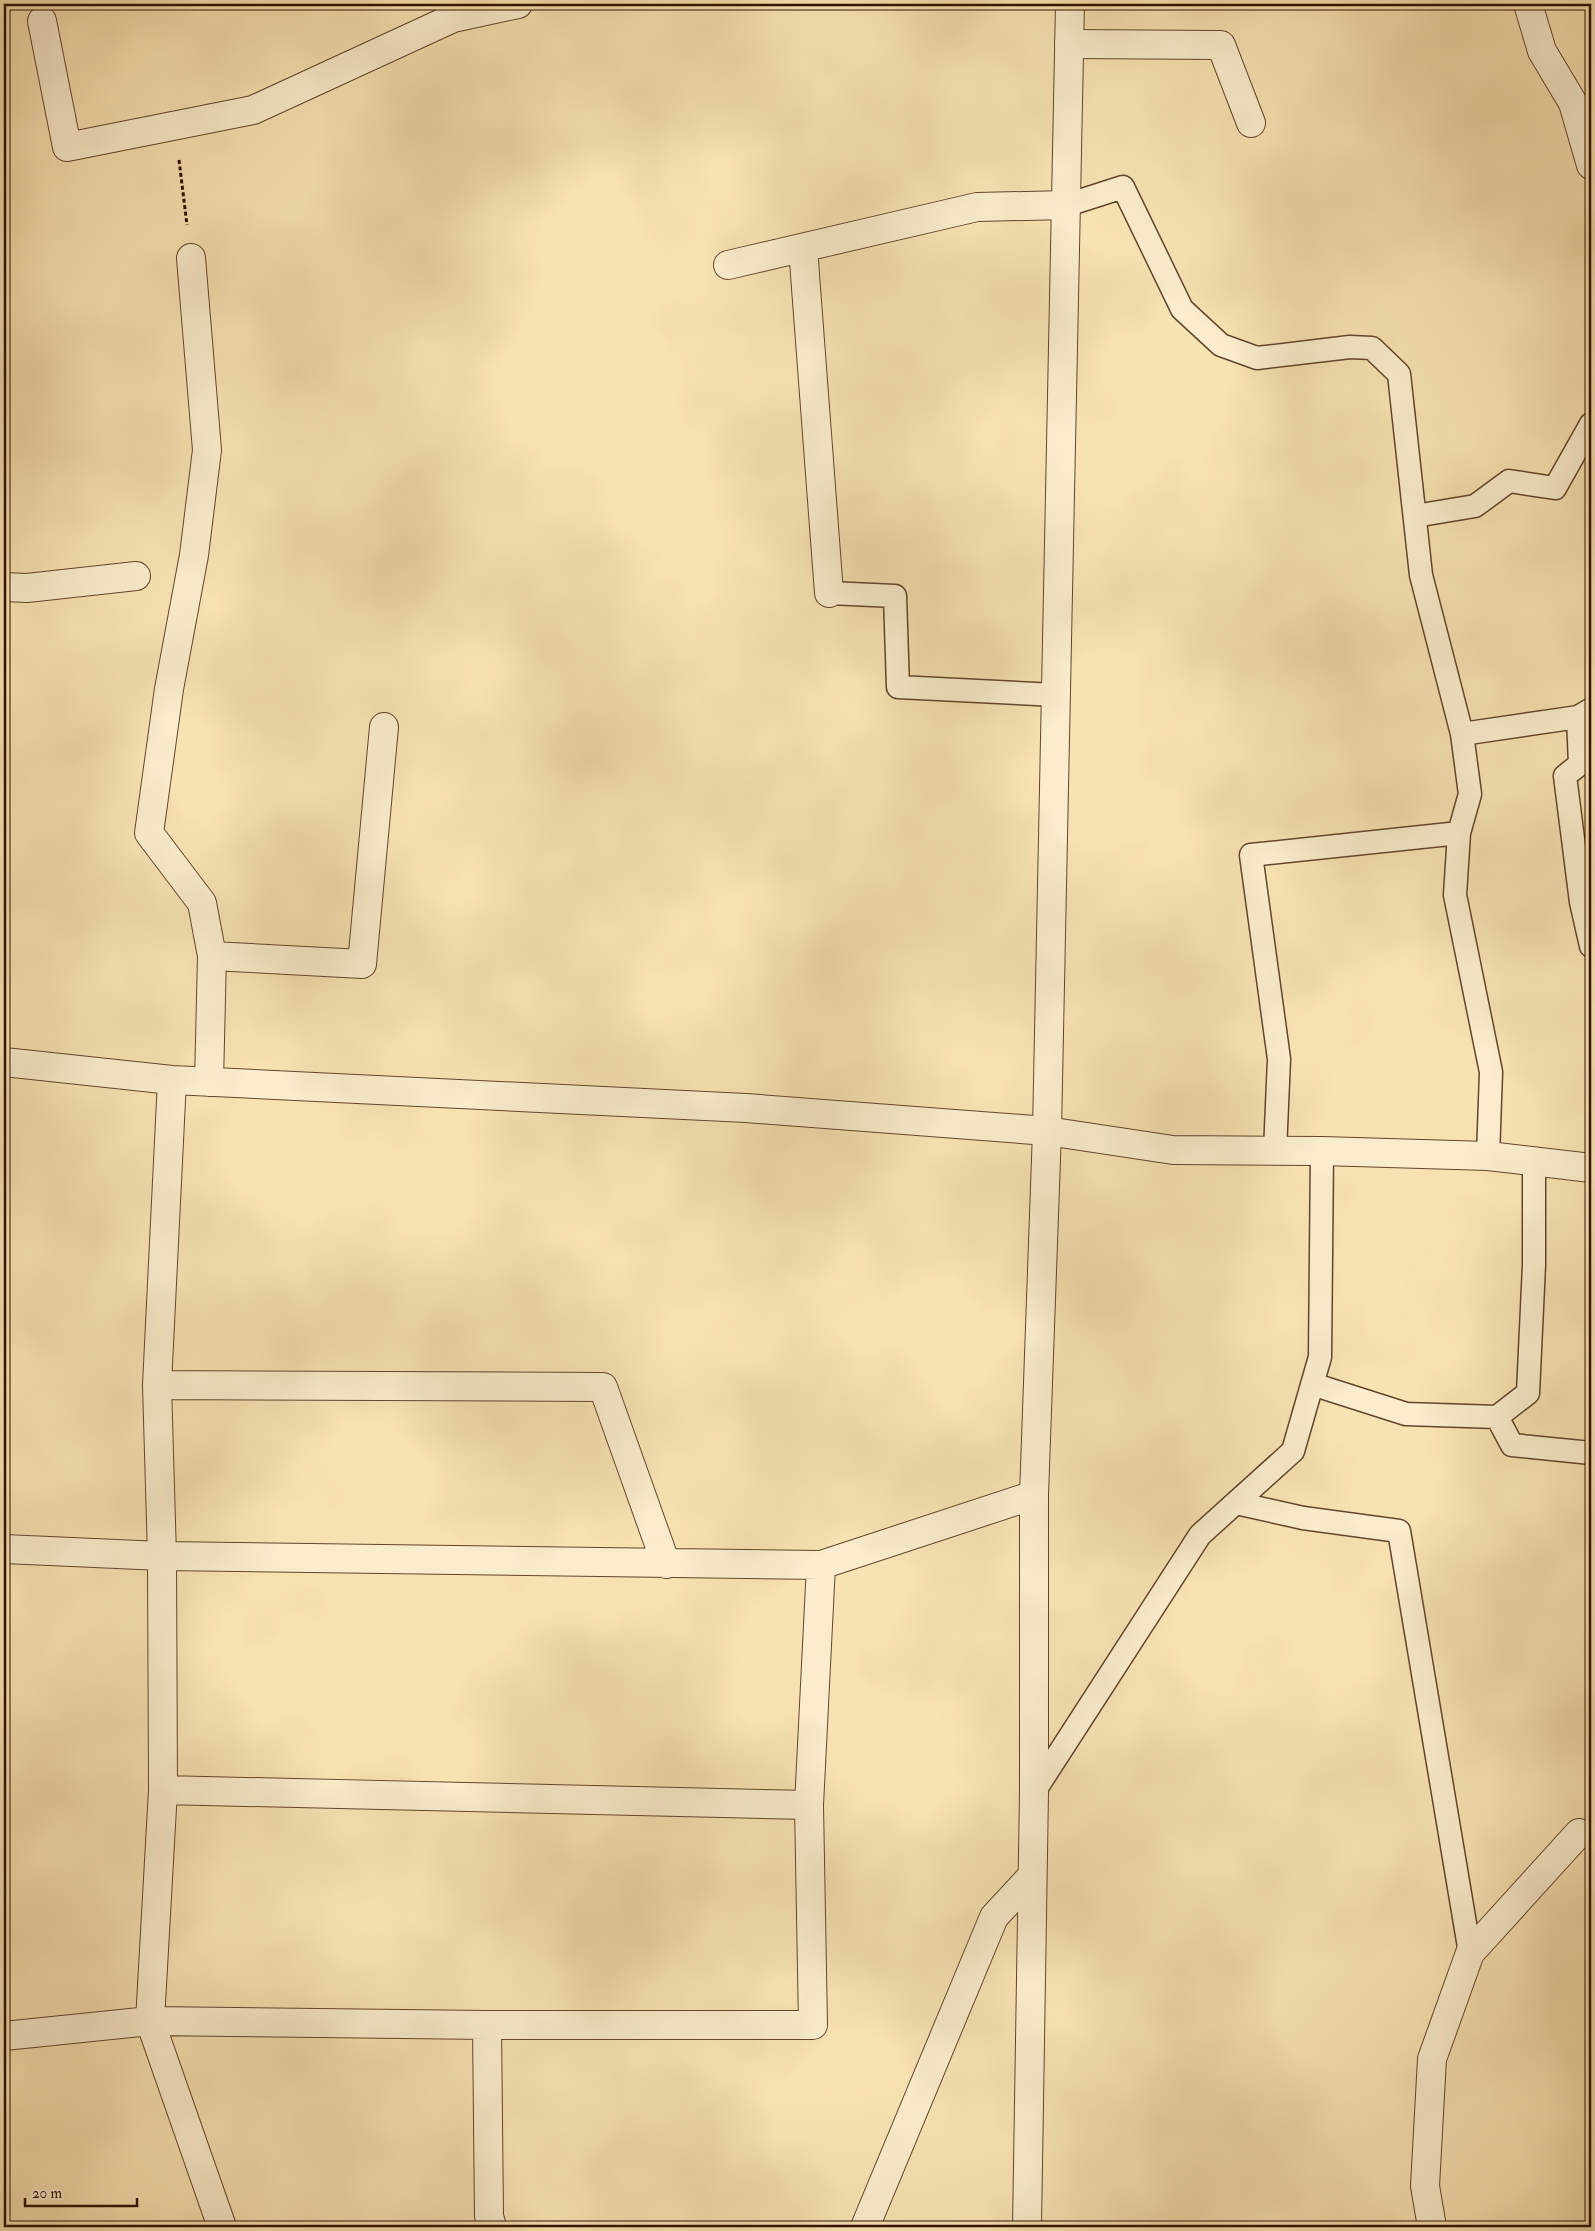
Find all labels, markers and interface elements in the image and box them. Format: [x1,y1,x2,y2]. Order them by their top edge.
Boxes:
scale bar [25,2176,138,2208]
text: 20 m [32,2184,62,2203]

